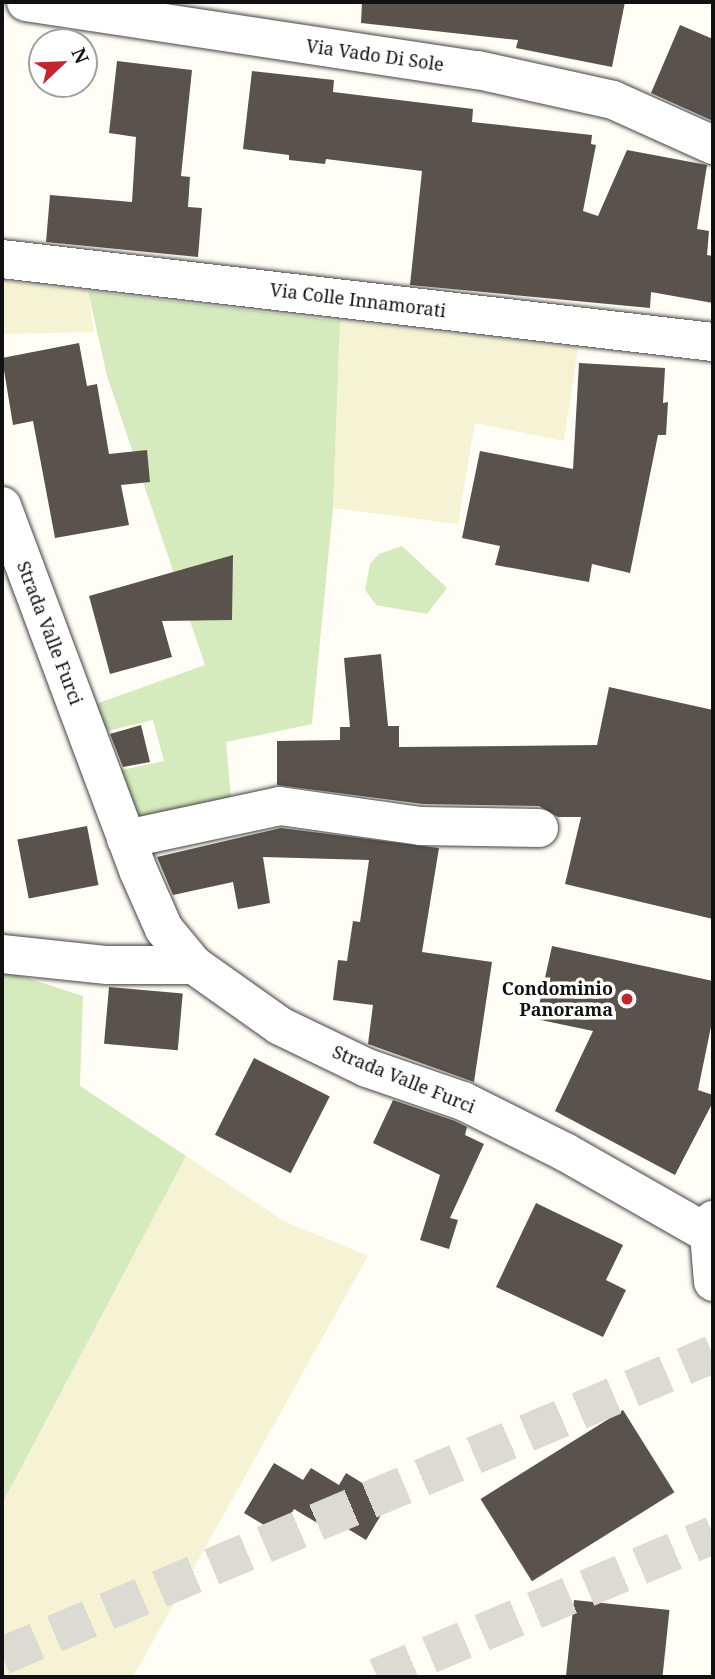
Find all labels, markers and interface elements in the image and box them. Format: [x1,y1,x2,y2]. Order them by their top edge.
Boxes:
north arrow [28,28,98,98]
street label: Via Vado Di Sole [305,35,445,75]
text: N [66,44,95,68]
street label: Via Colle Innamorati [269,278,447,322]
street label: Strada Valle Furci [13,558,87,708]
place label: Condominio Panorama [502,978,613,1020]
marker: Condominio Panorama [619,991,635,1007]
street label: Strada Valle Furci [329,1041,479,1117]

